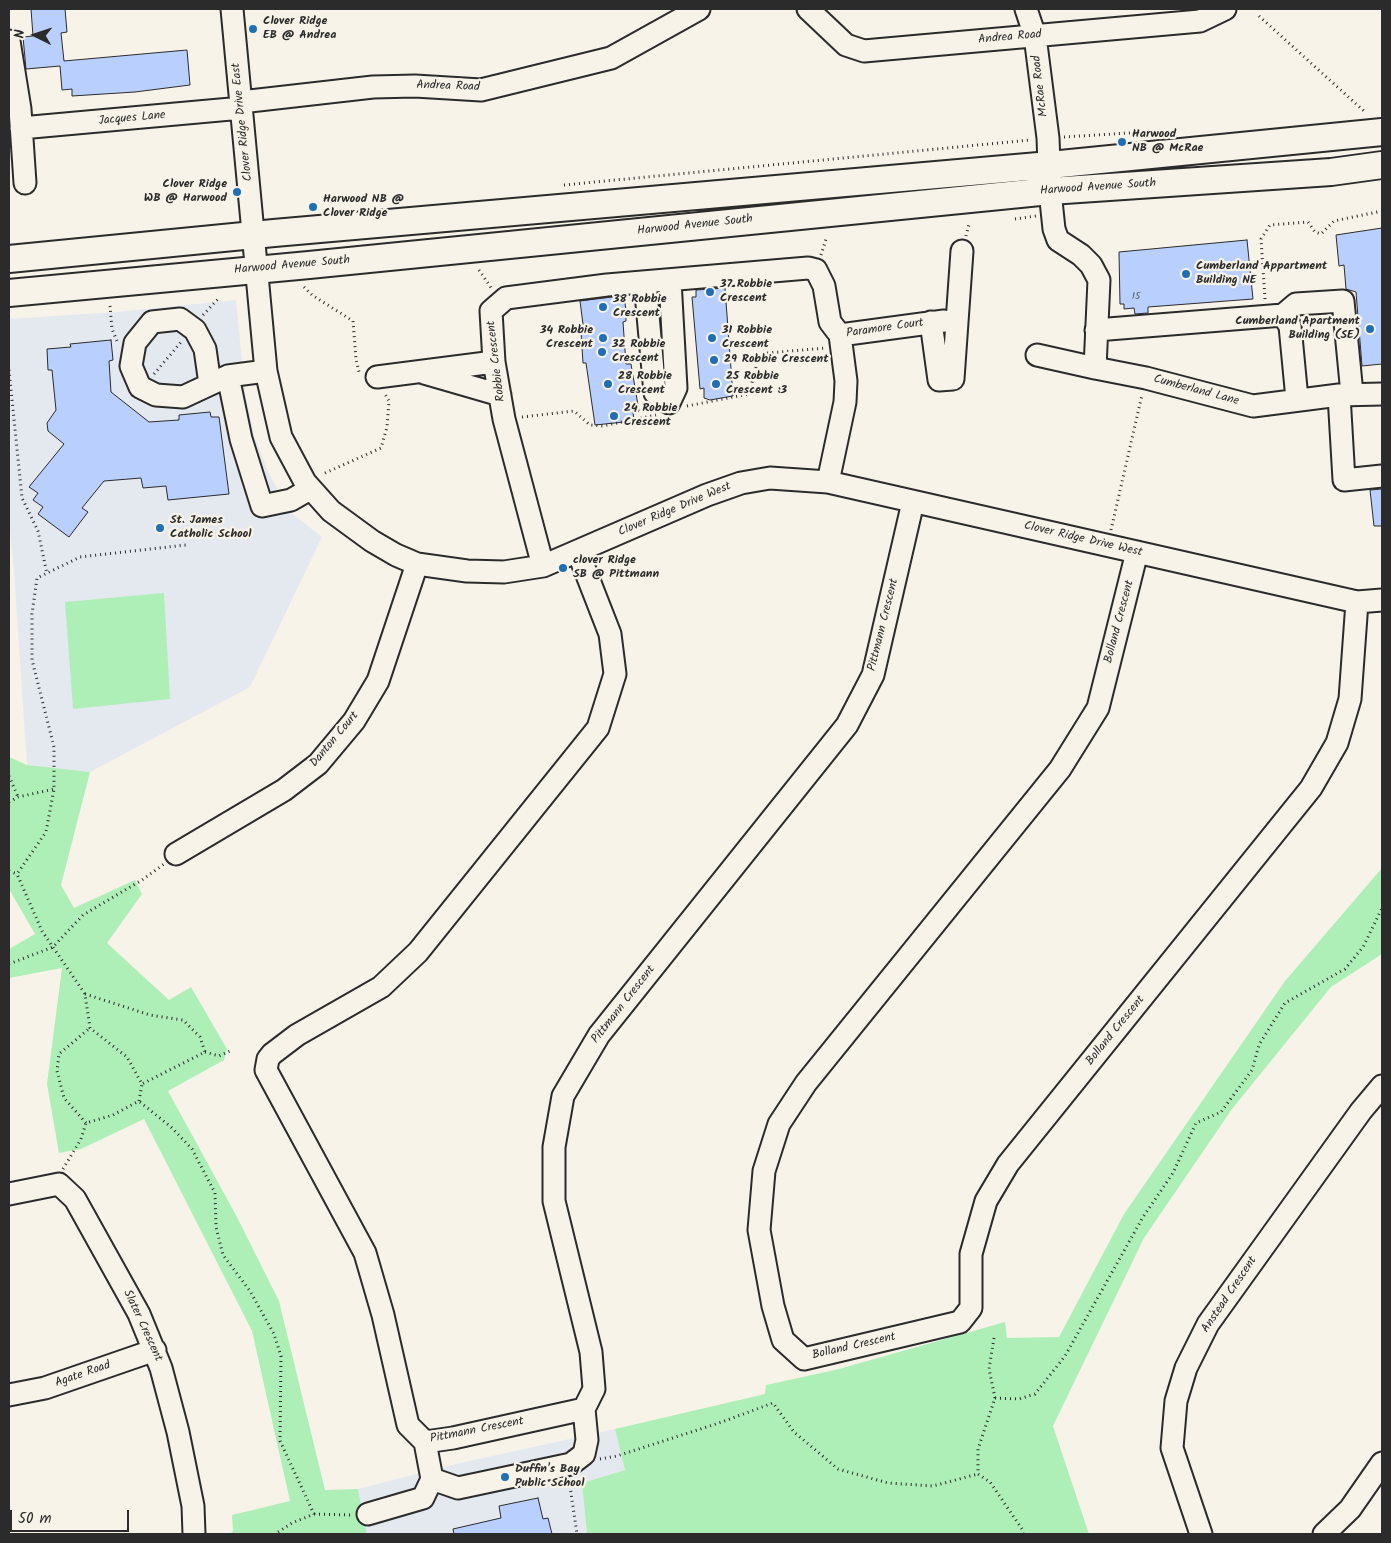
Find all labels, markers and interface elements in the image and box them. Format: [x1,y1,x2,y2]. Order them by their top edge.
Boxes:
north arrow [10,10,60,60]
place label: Clover Ridge EB @ Andrea [263,15,336,43]
marker: Clover Ridge EB @ Andrea [247,23,259,35]
street label: Andrea Road [978,28,1042,48]
text: N [9,29,31,39]
street label: McRae Road [1030,54,1052,118]
street label: Clover Ridge Drive East [230,62,256,182]
street label: Andrea Road [416,79,480,95]
street label: Jacques Lane [98,109,166,129]
place label: Harwood NB @ McRae [1132,128,1203,156]
marker: Harwood NB @ McRae [1116,136,1128,148]
street label: Harwood Avenue South [1040,177,1156,199]
place label: Clover Ridge WB @ Harwood [144,178,227,206]
marker: Clover Ridge WB @ Harwood [231,186,243,198]
place label: Harwood NB @ Clover Ridge [323,193,404,221]
marker: Harwood NB @ Clover Ridge [307,201,319,213]
street label: Harwood Avenue South [636,213,754,239]
street label: Harwood Avenue South [234,254,350,278]
place label: Cumberland Appartment Building NE [1196,260,1327,288]
marker: Cumberland Appartment Building NE [1180,268,1192,280]
place label: 37 Robbie Crescent [720,278,772,306]
marker: 37 Robbie Crescent [704,286,716,298]
house number: 15 [1132,291,1140,303]
place label: 38 Robbie Crescent [613,293,667,321]
marker: 38 Robbie Crescent [597,301,609,313]
place label: Cumberland Apartment Building (SE) [1235,315,1360,343]
street label: Paramore Court [845,316,925,342]
street label: Robbie Crescent [485,320,509,402]
marker: Cumberland Apartment Building (SE) [1364,323,1376,335]
place label: 34 Robbie Crescent [540,324,593,352]
place label: 31 Robbie Crescent [722,324,772,352]
marker: 34 Robbie Crescent [597,332,609,344]
marker: 31 Robbie Crescent [706,332,718,344]
place label: 32 Robbie Crescent [612,338,665,366]
marker: 32 Robbie Crescent [596,346,608,358]
place label: 29 Robbie Crescent [724,353,829,367]
marker: 29 Robbie Crescent [708,354,720,366]
place label: 28 Robbie Crescent [618,370,672,398]
place label: 25 Robbie Crescent :3 [726,370,787,398]
street label: Cumberland Lane [1152,373,1240,409]
marker: 28 Robbie Crescent [602,378,614,390]
marker: 25 Robbie Crescent :3 [710,378,722,390]
place label: 24 Robbie Crescent [624,402,677,430]
marker: 24 Robbie Crescent [608,410,620,422]
street label: Clover Ridge Drive West [617,480,733,540]
place label: St. James Catholic School [170,514,251,542]
street label: Clover Ridge Drive West [1022,519,1144,561]
marker: St. James Catholic School [154,522,166,534]
place label: clover Ridge SB @ Pittmann [573,554,659,582]
marker: clover Ridge SB @ Pittmann [557,562,569,574]
street label: Pittmann Crescent [866,577,902,673]
street label: Bolland Crescent [1102,579,1138,665]
street label: Danton Court [308,709,362,771]
street label: Pittmann Crescent [589,963,659,1047]
street label: Bolland Crescent [1084,993,1148,1069]
street label: Anstead Crescent [1199,1254,1261,1336]
street label: Slater Crescent [119,1288,165,1364]
street label: Bolland Crescent [811,1330,897,1364]
street label: Agate Road [53,1359,113,1391]
street label: Pittmann Crescent [429,1415,525,1447]
place label: Duffin's Bay Public School [515,1463,584,1491]
marker: Duffin's Bay Public School [499,1471,511,1483]
scale bar [12,1500,131,1532]
text: 50 m [18,1507,52,1531]

